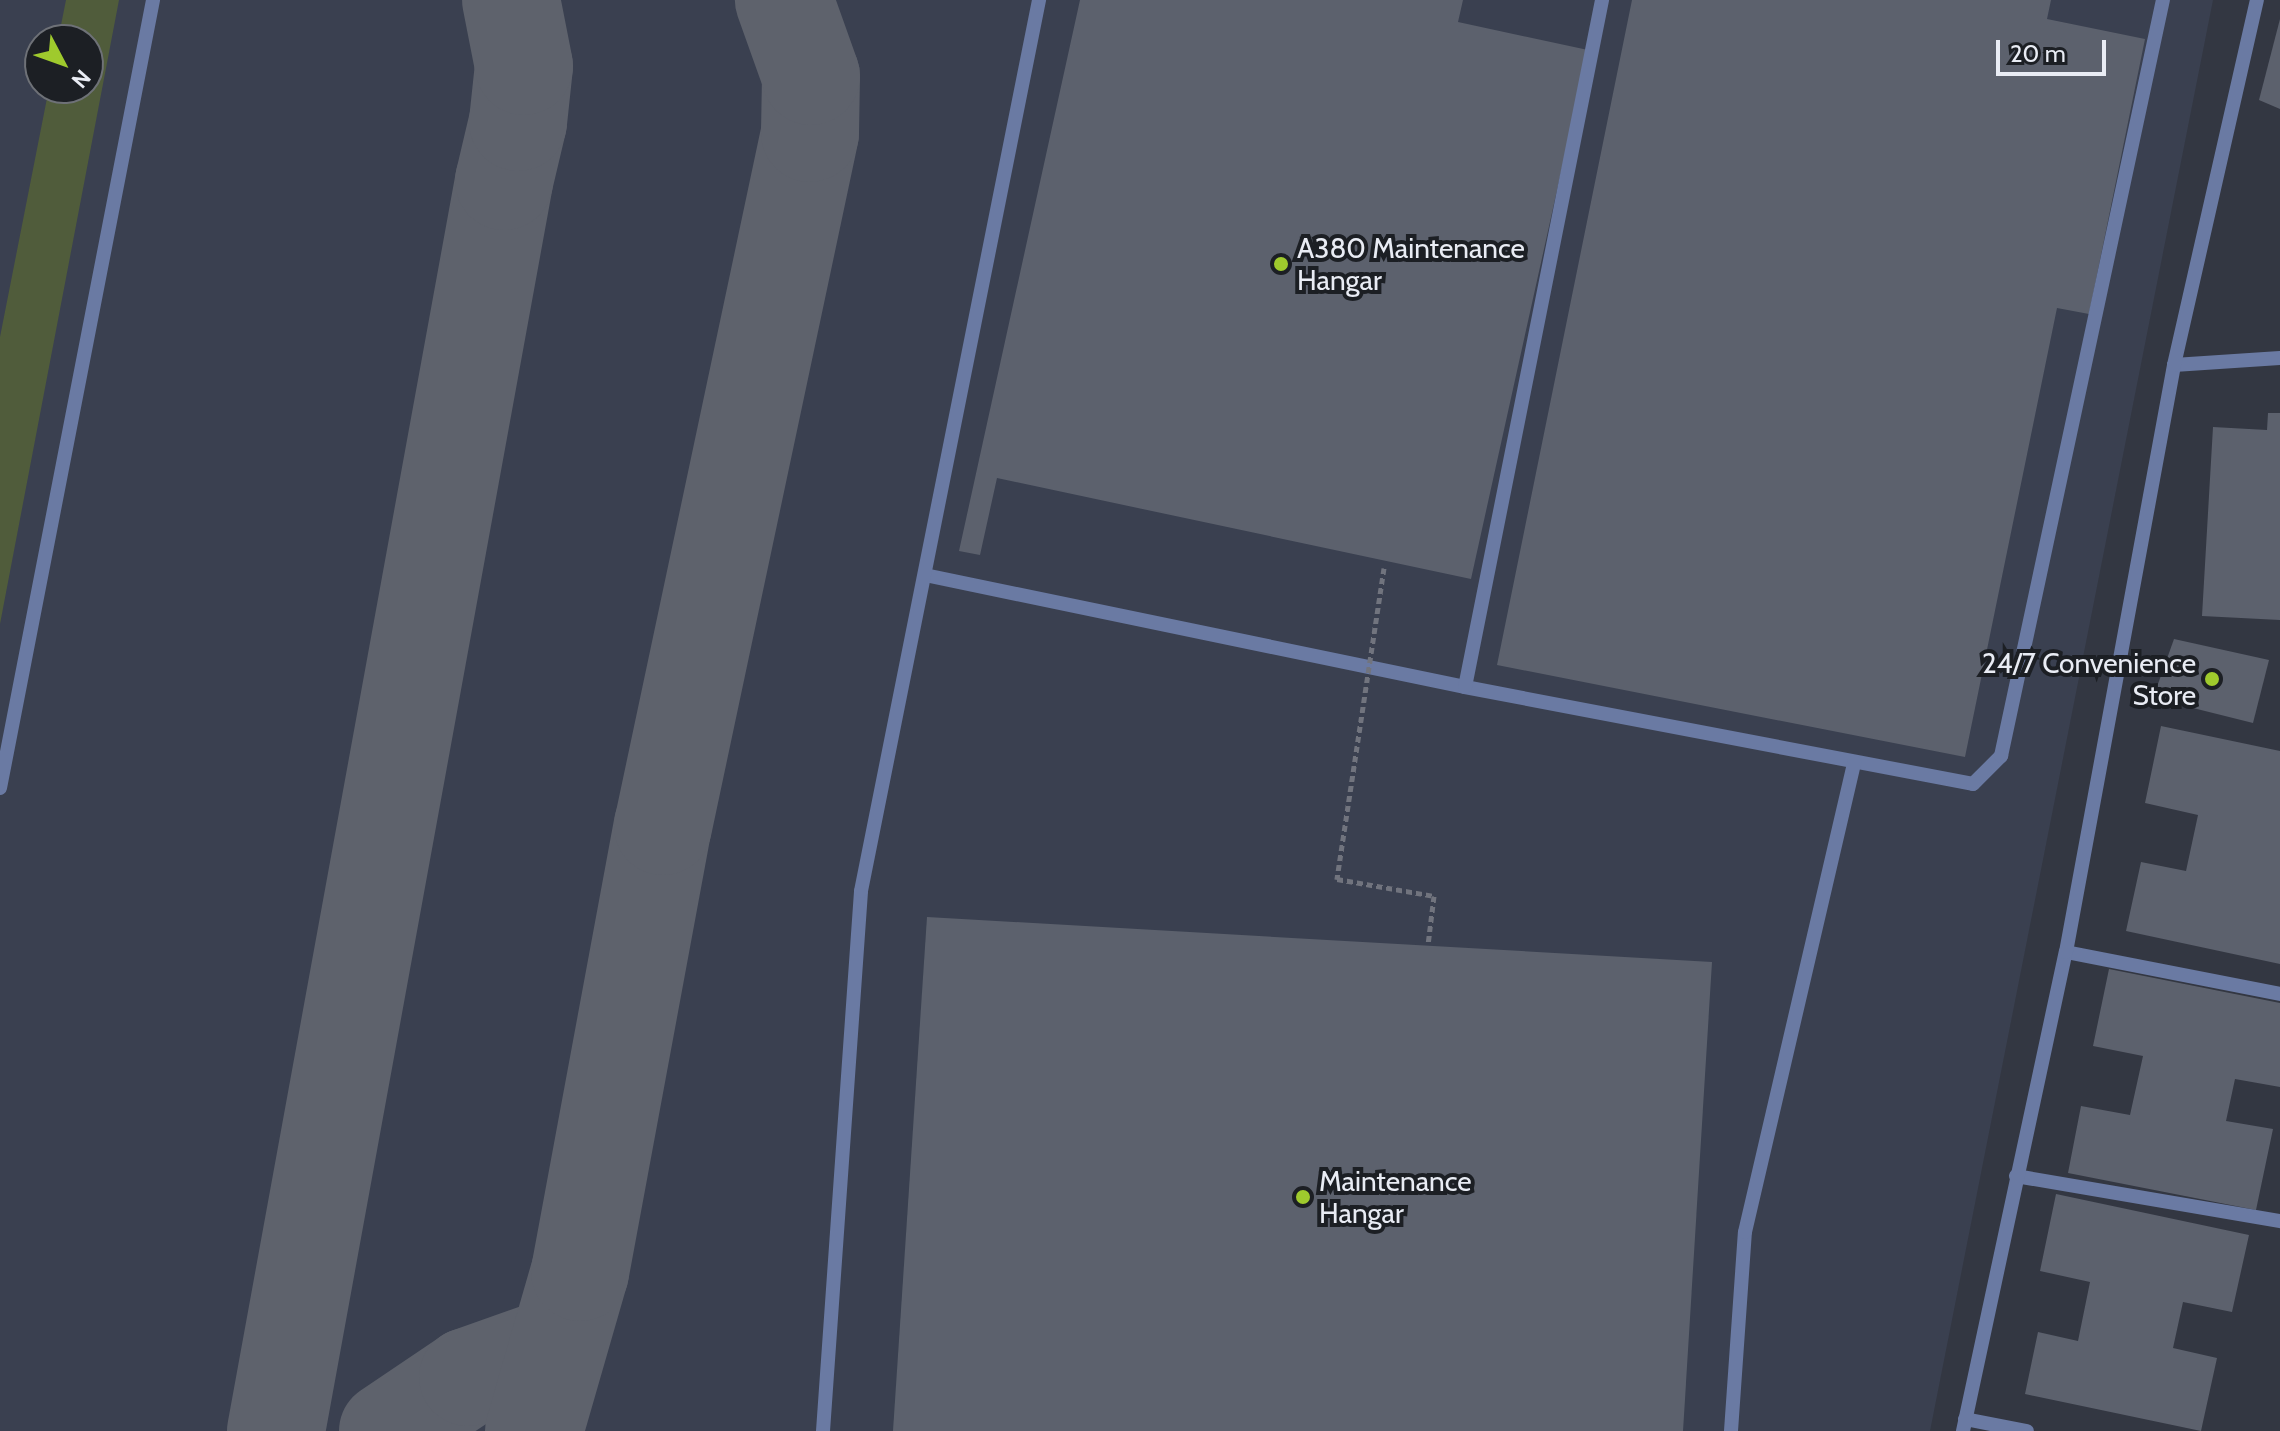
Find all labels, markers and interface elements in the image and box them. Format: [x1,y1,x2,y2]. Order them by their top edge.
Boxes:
north arrow [24,24,104,104]
scale bar [2000,24,2110,74]
text: 20 m [2010,39,2066,68]
text: N [66,64,96,93]
place label: A380 Maintenance Hangar [1297,231,1525,297]
marker: A380 Maintenance Hangar [1272,255,1290,273]
place label: 24/7 Convenience Store [1982,646,2196,712]
marker: 24/7 Convenience Store [2203,670,2221,688]
place label: Maintenance Hangar [1319,1164,1472,1230]
marker: Maintenance Hangar [1294,1188,1312,1206]

